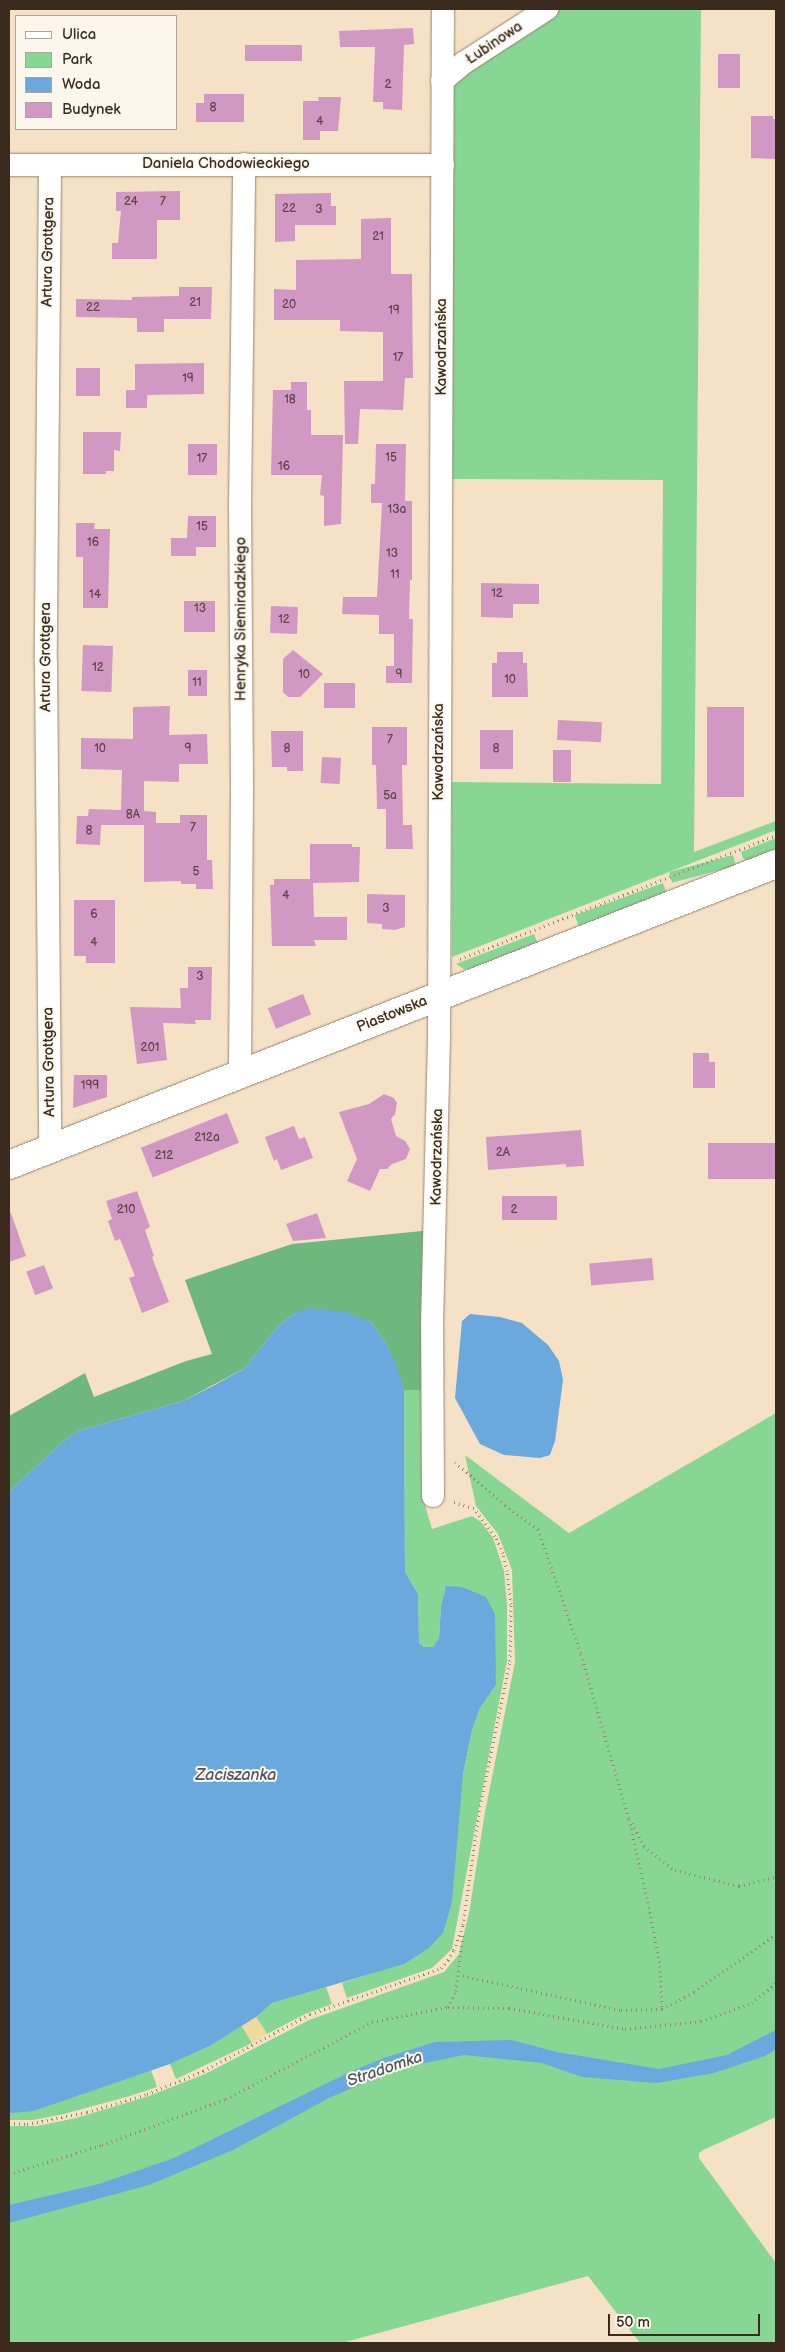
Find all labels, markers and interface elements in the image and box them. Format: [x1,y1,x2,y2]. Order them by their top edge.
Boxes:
legend [15,15,178,130]
street label: Łubinowa [462,18,526,68]
text: Ulica [62,25,96,44]
text: Park [62,50,92,69]
text: Woda [62,75,100,94]
house number: 2 [384,78,392,92]
text: Budynek [62,100,121,119]
house number: 8 [210,101,216,115]
house number: 4 [316,115,324,129]
street label: Daniela Chodowieckiego [142,155,310,173]
house number: 24 [124,195,138,209]
house number: 7 [160,195,166,209]
street label: Artura Grottgera [38,197,58,307]
house number: 22 [282,202,296,216]
house number: 3 [315,203,323,217]
house number: 21 [372,230,384,244]
house number: 21 [189,296,201,310]
house number: 20 [282,298,296,312]
street label: Kawodrzańska [433,298,451,396]
house number: 22 [86,301,100,315]
house number: 19 [388,304,400,318]
house number: 17 [393,351,403,365]
house number: 19 [182,372,194,386]
house number: 18 [284,393,296,407]
house number: 15 [385,451,397,465]
house number: 17 [197,452,207,466]
house number: 16 [278,460,290,474]
house number: 13a [388,503,406,517]
house number: 15 [196,520,208,534]
house number: 16 [87,536,99,550]
street label: Henryka Siemiradzkiego [232,537,250,701]
house number: 13 [386,547,398,561]
house number: 11 [390,568,400,582]
house number: 12 [491,587,503,601]
house number: 14 [89,588,101,602]
street label: Artura Grottgera [37,602,55,712]
house number: 13 [194,602,206,616]
house number: 12 [278,613,290,627]
house number: 12 [92,661,104,675]
house number: 10 [298,668,310,682]
house number: 9 [396,668,402,682]
house number: 10 [504,673,516,687]
house number: 11 [192,676,202,690]
street label: Kawodrzańska [430,703,448,801]
house number: 7 [387,733,393,747]
house number: 10 [94,742,106,756]
house number: 9 [185,742,191,756]
house number: 8 [284,742,290,756]
house number: 8 [493,742,499,756]
house number: 5a [383,789,397,803]
house number: 8A [126,808,140,822]
house number: 7 [190,821,196,835]
house number: 8 [86,824,92,838]
house number: 5 [193,865,199,879]
house number: 4 [282,889,290,903]
house number: 3 [382,902,390,916]
house number: 6 [90,908,98,922]
house number: 4 [90,936,98,950]
house number: 3 [196,970,204,984]
street label: Piastowska [354,992,430,1036]
street label: Artura Grottgera [39,1007,59,1117]
house number: 201 [141,1041,159,1055]
house number: 199 [81,1079,99,1093]
street label: Kawodrzańska [427,1108,447,1206]
house number: 212a [194,1131,220,1145]
house number: 2A [496,1146,510,1160]
house number: 212 [155,1149,173,1163]
house number: 210 [117,1203,135,1217]
house number: 2 [510,1203,518,1217]
water label: Zaciszanka [196,1766,276,1786]
water label: Stradomka [345,2048,425,2092]
scale bar [610,2304,762,2336]
text: 50 m [616,2313,650,2332]

